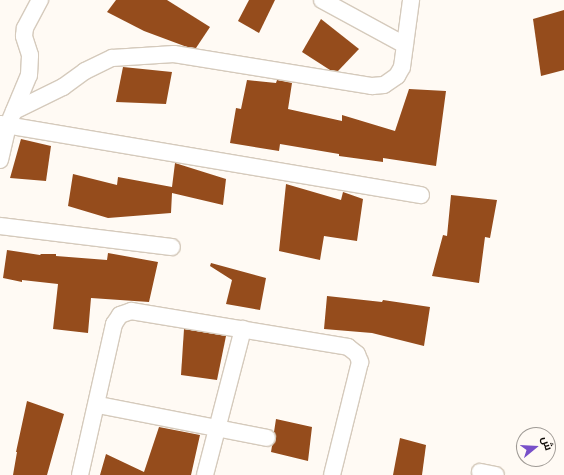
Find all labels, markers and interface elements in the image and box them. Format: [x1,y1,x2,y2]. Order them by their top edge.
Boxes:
north arrow [516,427,556,467]
text: ش [539,435,555,452]

